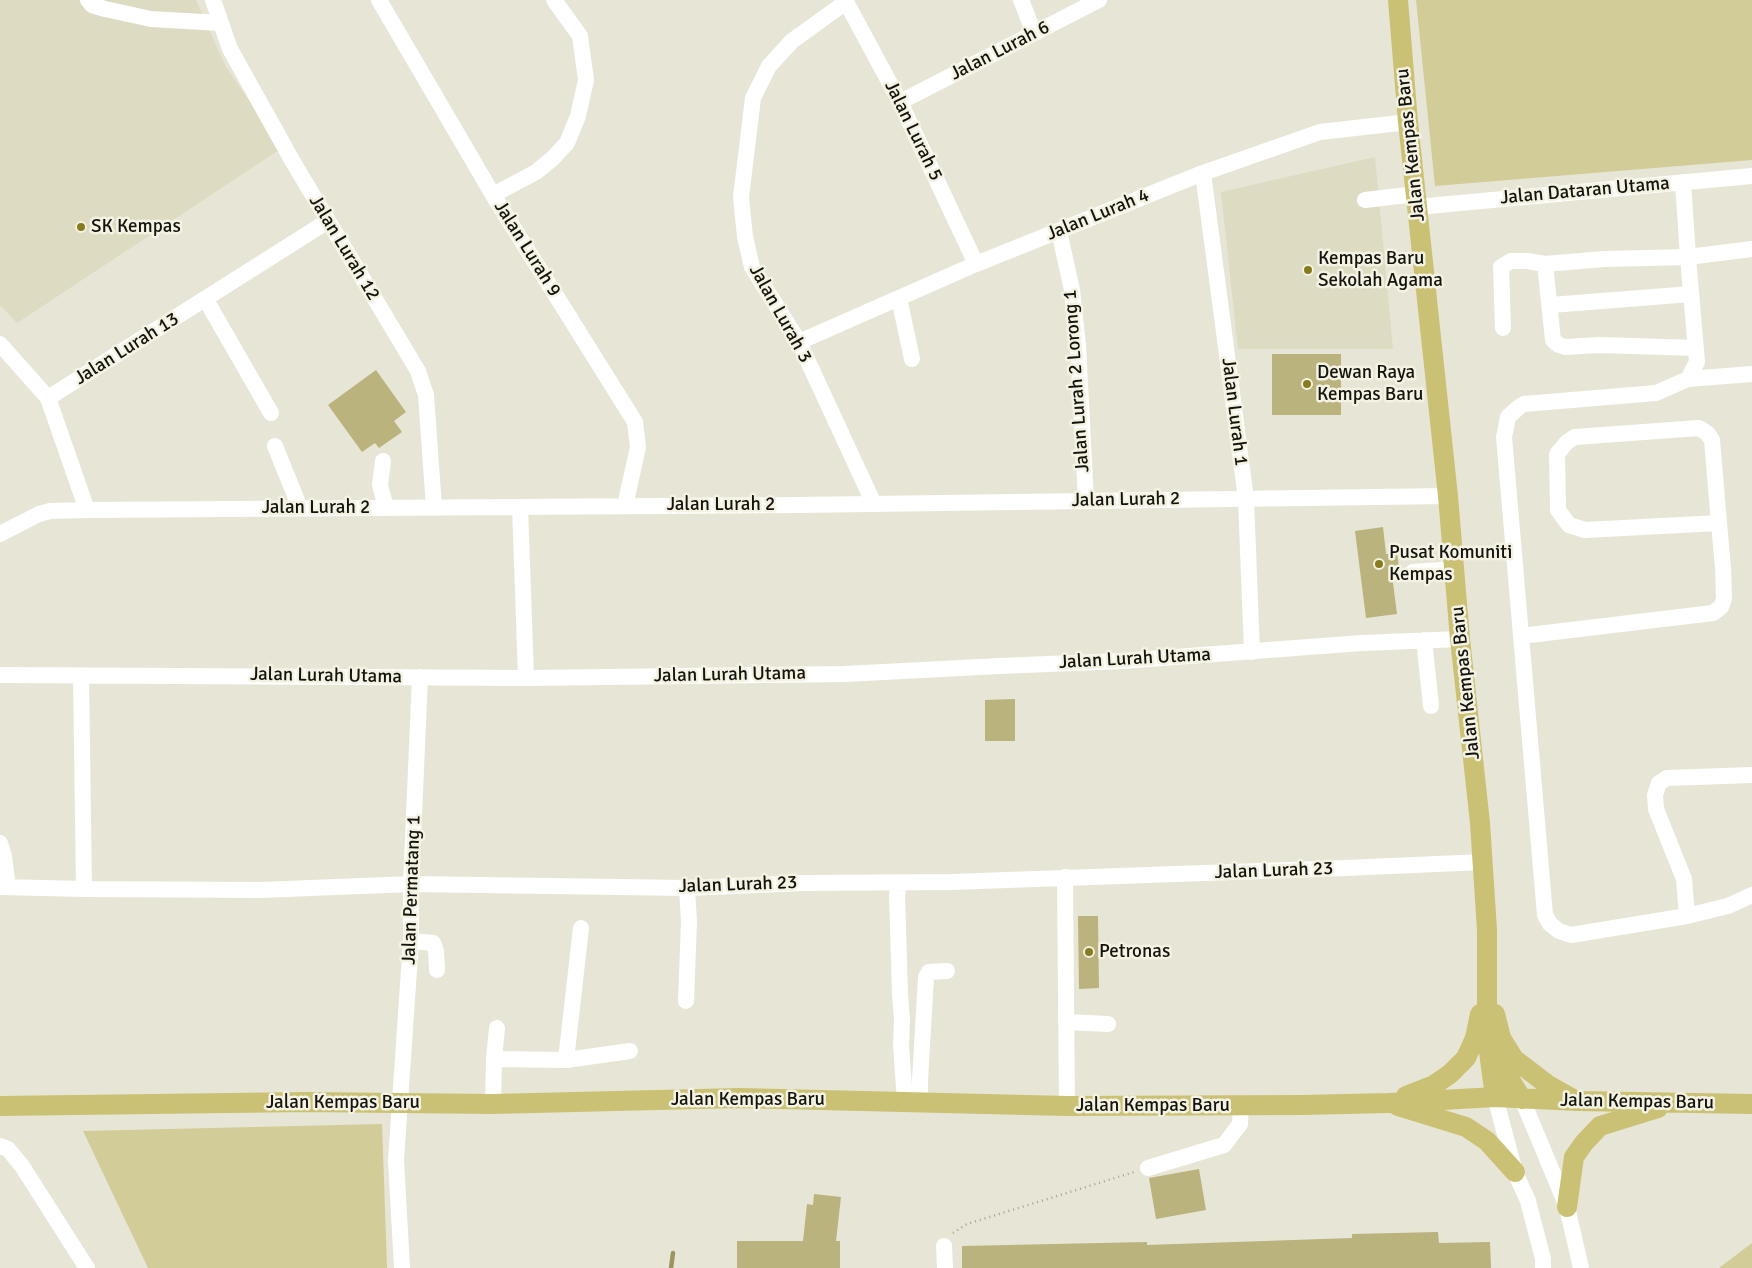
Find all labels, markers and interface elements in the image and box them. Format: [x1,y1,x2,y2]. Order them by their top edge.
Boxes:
street label: Jalan Lurah 6 [946,16,1054,86]
street label: Jalan Kempas Baru [1392,67,1430,223]
street label: Jalan Lurah 5 [879,77,947,185]
street label: Jalan Dataran Utama [1499,172,1671,210]
street label: Jalan Lurah 4 [1043,184,1153,246]
street label: Jalan Lurah 12 [304,191,384,305]
street label: Jalan Lurah 9 [489,197,565,301]
place label: SK Kempas [91,216,181,238]
marker: SK Kempas [75,221,87,233]
place label: Kempas Baru Sekolah Agama [1318,248,1443,292]
street label: Jalan Lurah 3 [744,261,816,367]
marker: Kempas Baru Sekolah Agama [1302,264,1314,276]
street label: Jalan Lurah 2 Lorong 1 [1059,289,1095,473]
street label: Jalan Lurah 13 [71,308,183,390]
street label: Jalan Lurah 1 [1216,357,1252,467]
place label: Dewan Raya Kempas Baru [1317,362,1423,406]
marker: Dewan Raya Kempas Baru [1301,378,1313,390]
street label: Jalan Lurah 2 [1072,488,1180,512]
street label: Jalan Lurah 2 [667,494,775,516]
street label: Jalan Lurah 2 [262,497,370,519]
place label: Pusat Komuniti Kempas [1389,542,1512,586]
marker: Pusat Komuniti Kempas [1373,558,1385,570]
street label: Jalan Kempas Baru [1447,605,1485,761]
street label: Jalan Lurah Utama [1058,644,1212,674]
street label: Jalan Lurah Utama [654,662,806,688]
street label: Jalan Lurah Utama [250,663,402,689]
street label: Jalan Permatang 1 [398,815,426,965]
street label: Jalan Lurah 23 [1214,858,1334,884]
street label: Jalan Lurah 23 [678,872,798,898]
place label: Petronas [1099,941,1170,963]
marker: Petronas [1083,946,1095,958]
street label: Jalan Kempas Baru [671,1089,825,1111]
street label: Jalan Kempas Baru [1560,1089,1714,1115]
street label: Jalan Kempas Baru [266,1092,420,1114]
street label: Jalan Kempas Baru [1076,1095,1230,1117]

